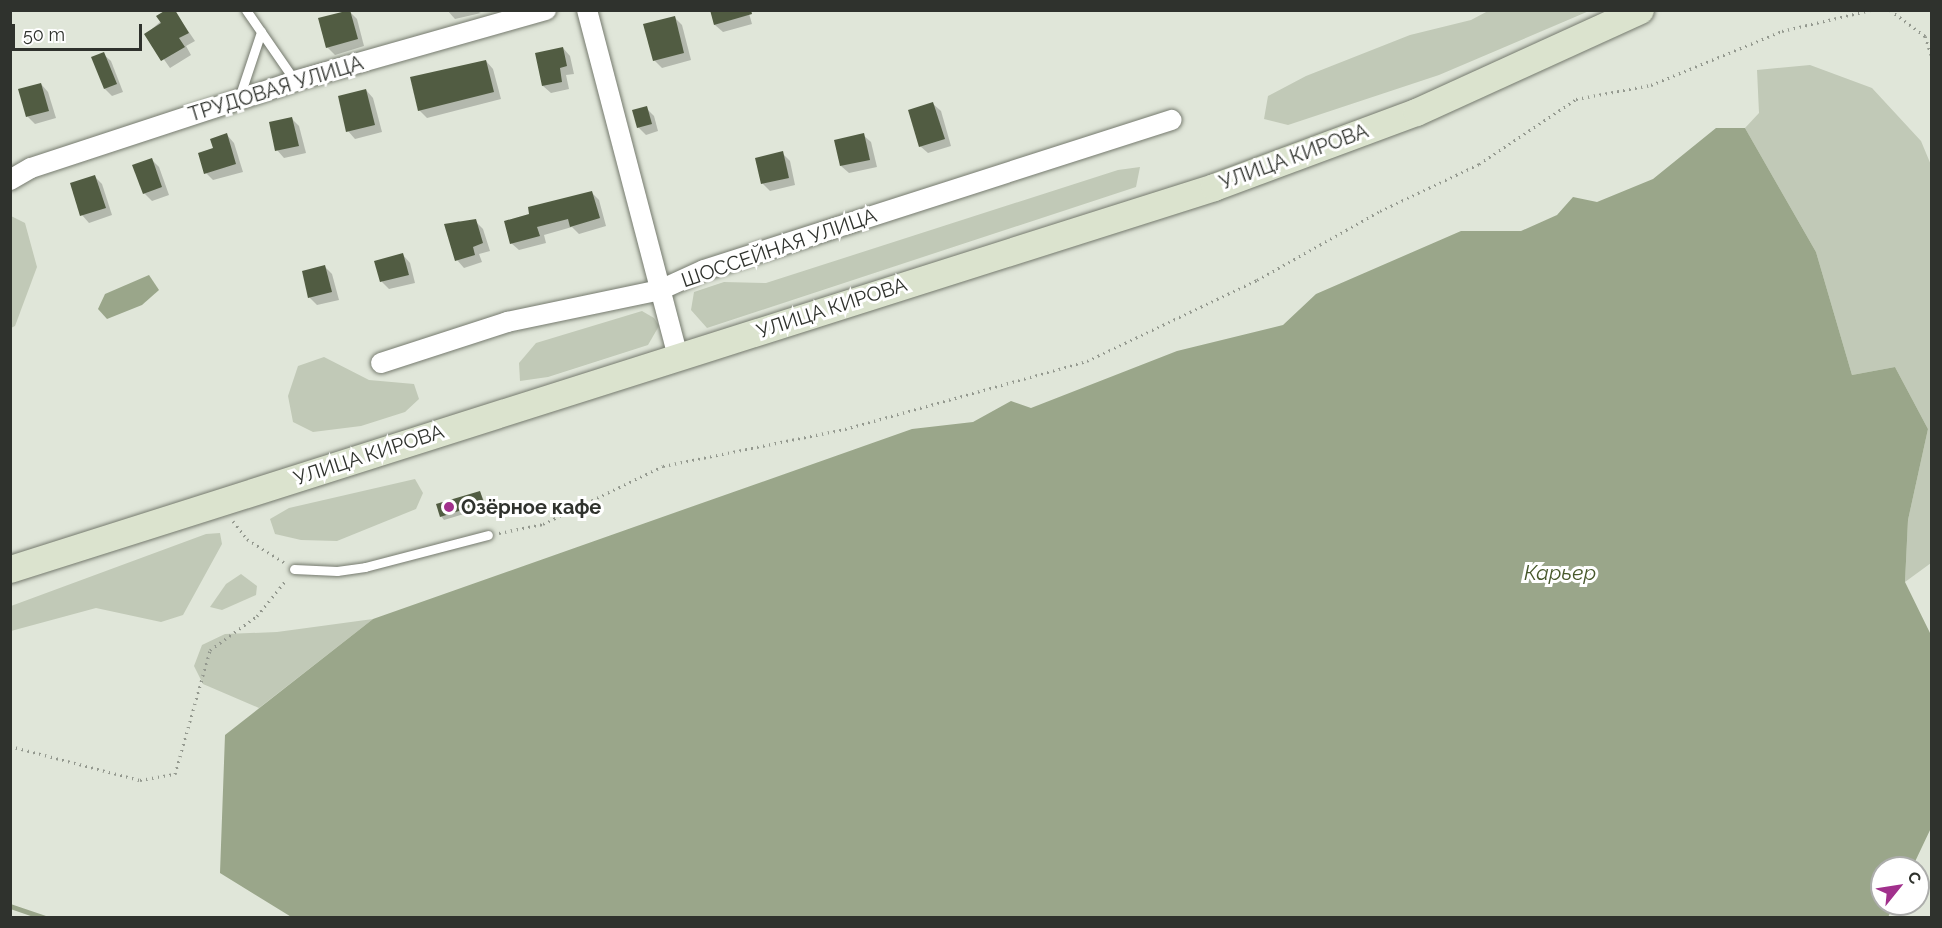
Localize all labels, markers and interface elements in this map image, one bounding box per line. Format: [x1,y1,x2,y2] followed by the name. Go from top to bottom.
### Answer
[15,12,146,50] scale bar
[23,24,65,45] text: 50 m
[186,51,366,127] street label: ТРУДОВАЯ УЛИЦА
[1216,119,1372,195] street label: УЛИЦА КИРОВА
[678,203,880,293] street label: ШОССЕЙНАЯ УЛИЦА
[754,272,910,344] street label: УЛИЦА КИРОВА
[291,419,447,491] street label: УЛИЦА КИРОВА
[461,495,601,519] place label: Озёрное кафе
[442,500,456,514] marker: Озёрное кафе
[1524,560,1596,586] water label: Карьер
[1870,856,1930,916] north arrow
[1903,868,1925,887] text: С

